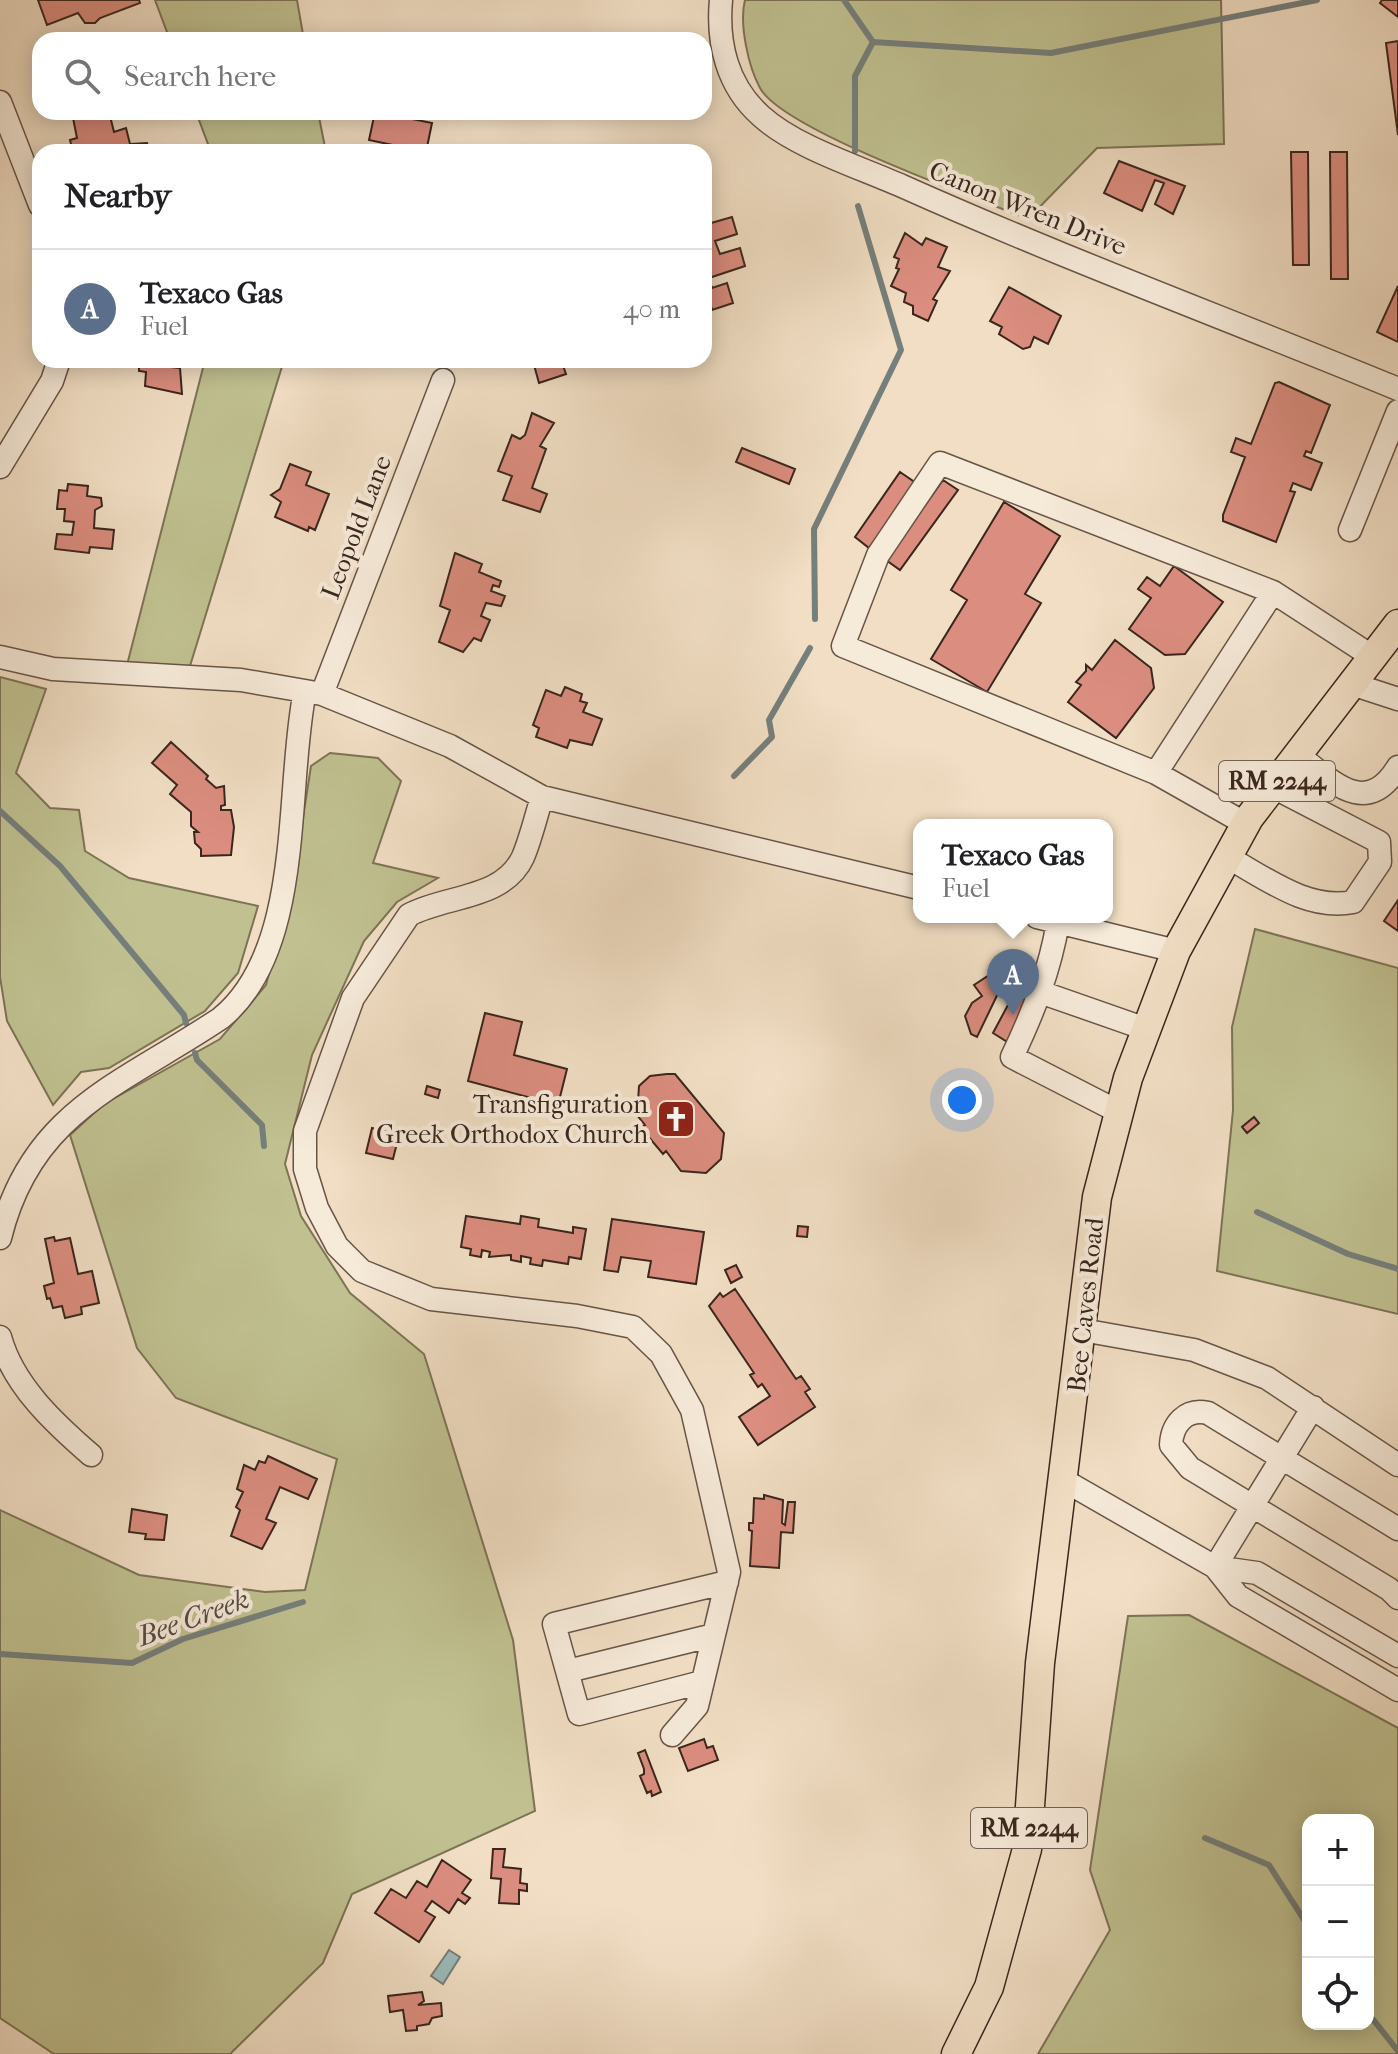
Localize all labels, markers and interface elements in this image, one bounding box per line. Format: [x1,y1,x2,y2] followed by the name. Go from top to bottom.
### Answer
[32,32,712,120] search box
[60,54,104,98] icon: search
[124,59,276,94] text: Search here
[925,155,1131,262] street label: Canon Wren Drive
[64,176,171,216] text: Nearby
[140,276,283,311] text: Texaco Gas
[82,294,98,325] text: A
[623,294,680,325] text: 40 m
[140,311,188,342] text: Fuel
[315,451,398,603] street label: Leopold Lane
[1219,761,1335,801] road number: RM 2244
[913,819,1113,923] popup
[942,838,1084,873] text: Texaco Gas
[942,873,990,904] text: Fuel
[987,949,1039,1015] pin: A
[942,1080,982,1120] your location
[376,1089,648,1150] place label: Transfiguration Greek Orthodox Church
[655,1098,697,1140] church icon: Transfiguration Greek Orthodox Church
[1061,1215,1110,1394] street label: Bee Caves Road
[131,1582,253,1654] water label: Bee Creek
[971,1808,1087,1848] road number: RM 2244
[1302,1814,1374,2030] map controls
[1302,1814,1374,1886] button: +
[1302,1886,1374,1958] button: −
[1302,1958,1374,2030] button: locate

